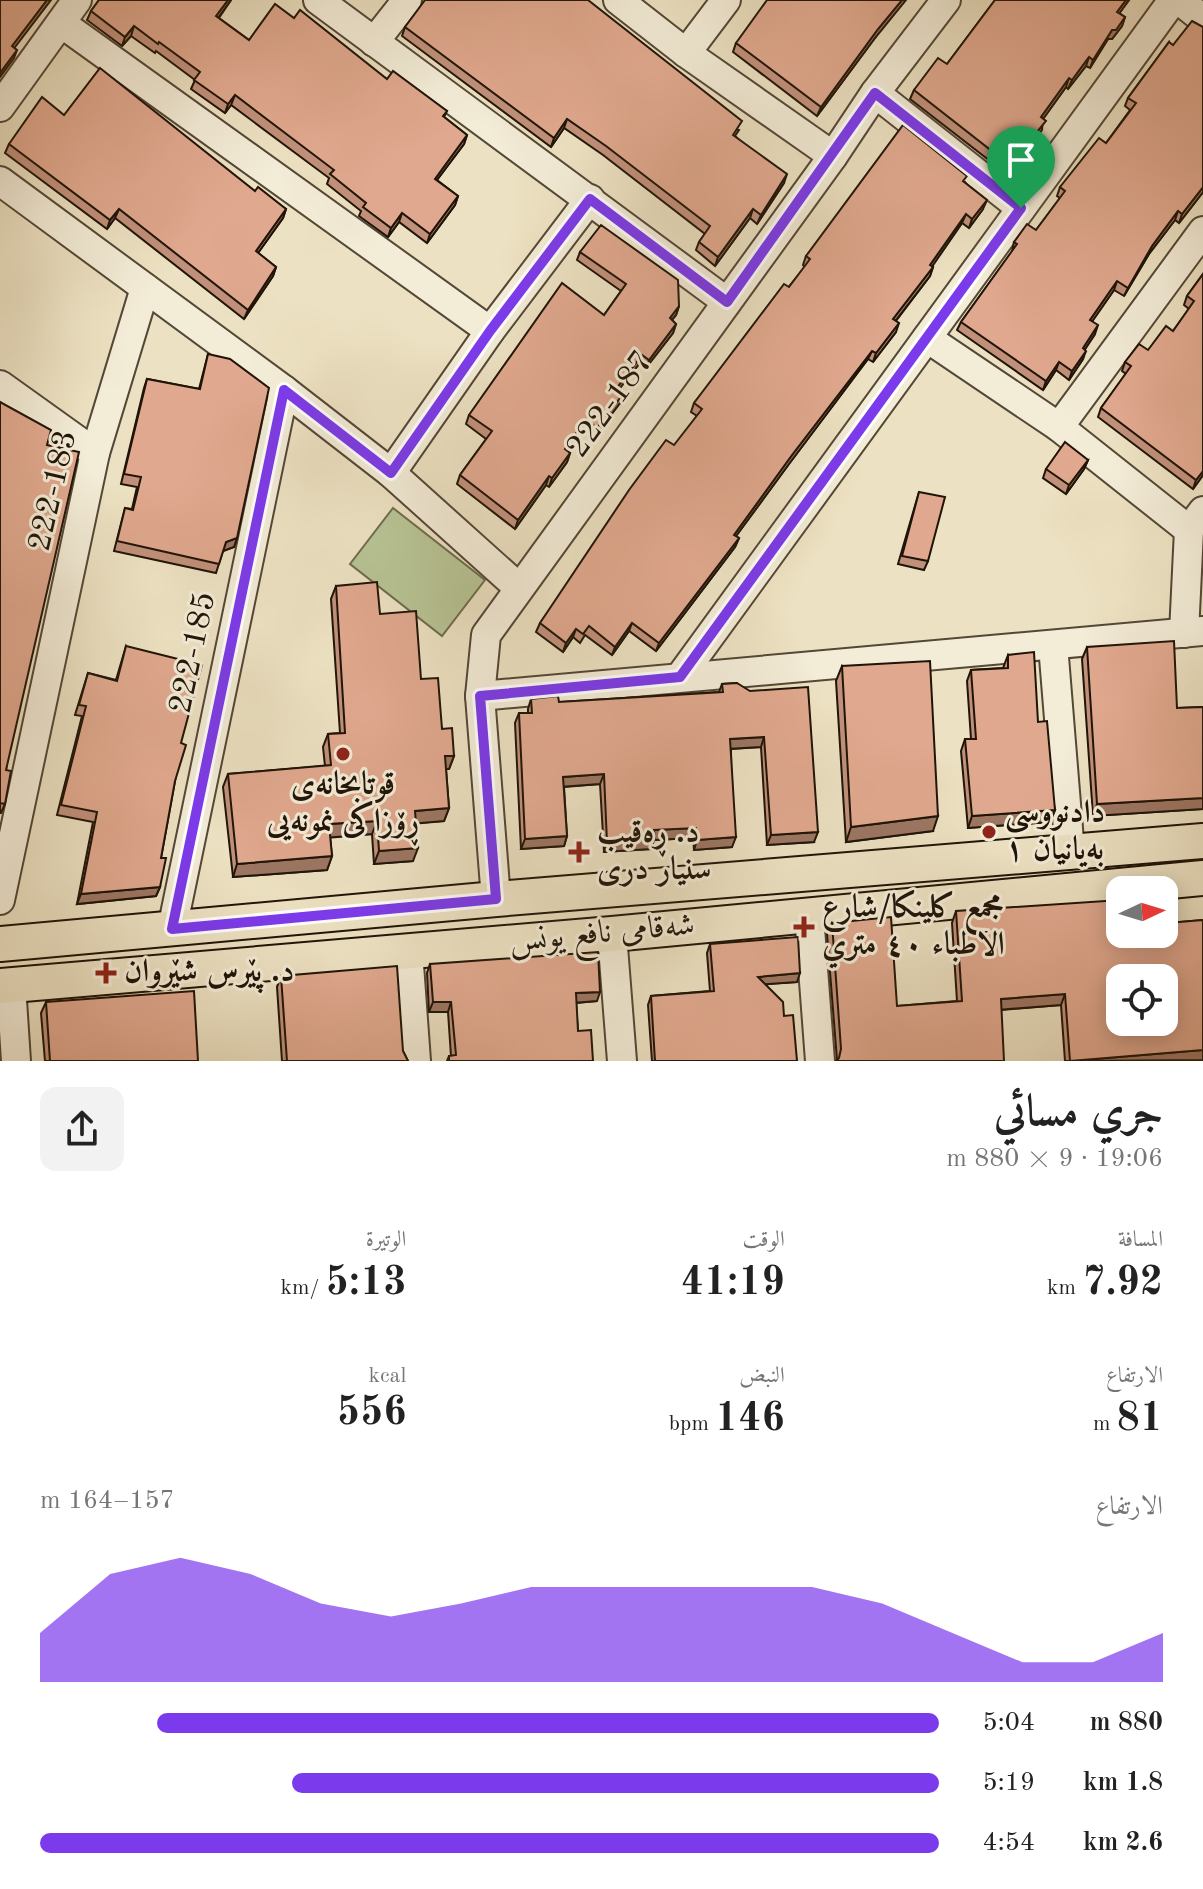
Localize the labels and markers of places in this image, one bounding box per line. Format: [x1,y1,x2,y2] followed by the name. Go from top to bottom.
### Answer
[987,126,1055,208] pin
[334,745,352,763] marker: قوتابخانەی ڕۆزاکی نمونەیی
[266,769,419,846] place label: قوتابخانەی ڕۆزاکی نمونەیی
[1005,798,1105,868] place label: دادنووسی بەیانیان ١
[597,818,711,887] place label: د. ڕەقیب سنیار دری
[980,823,998,841] marker: دادنووسی بەیانیان ١
[568,841,590,863] marker: د. ڕەقیب سنیار دری
[822,889,1005,969] place label: مجمع كلينكا/شارع الاطباء ٤٠ متري
[793,916,815,938] marker: مجمع كلينكا/شارع الاطباء ٤٠ متري
[124,957,294,994] place label: د. پێرس شێروان
[95,962,117,984] marker: د. پێرس شێروان

